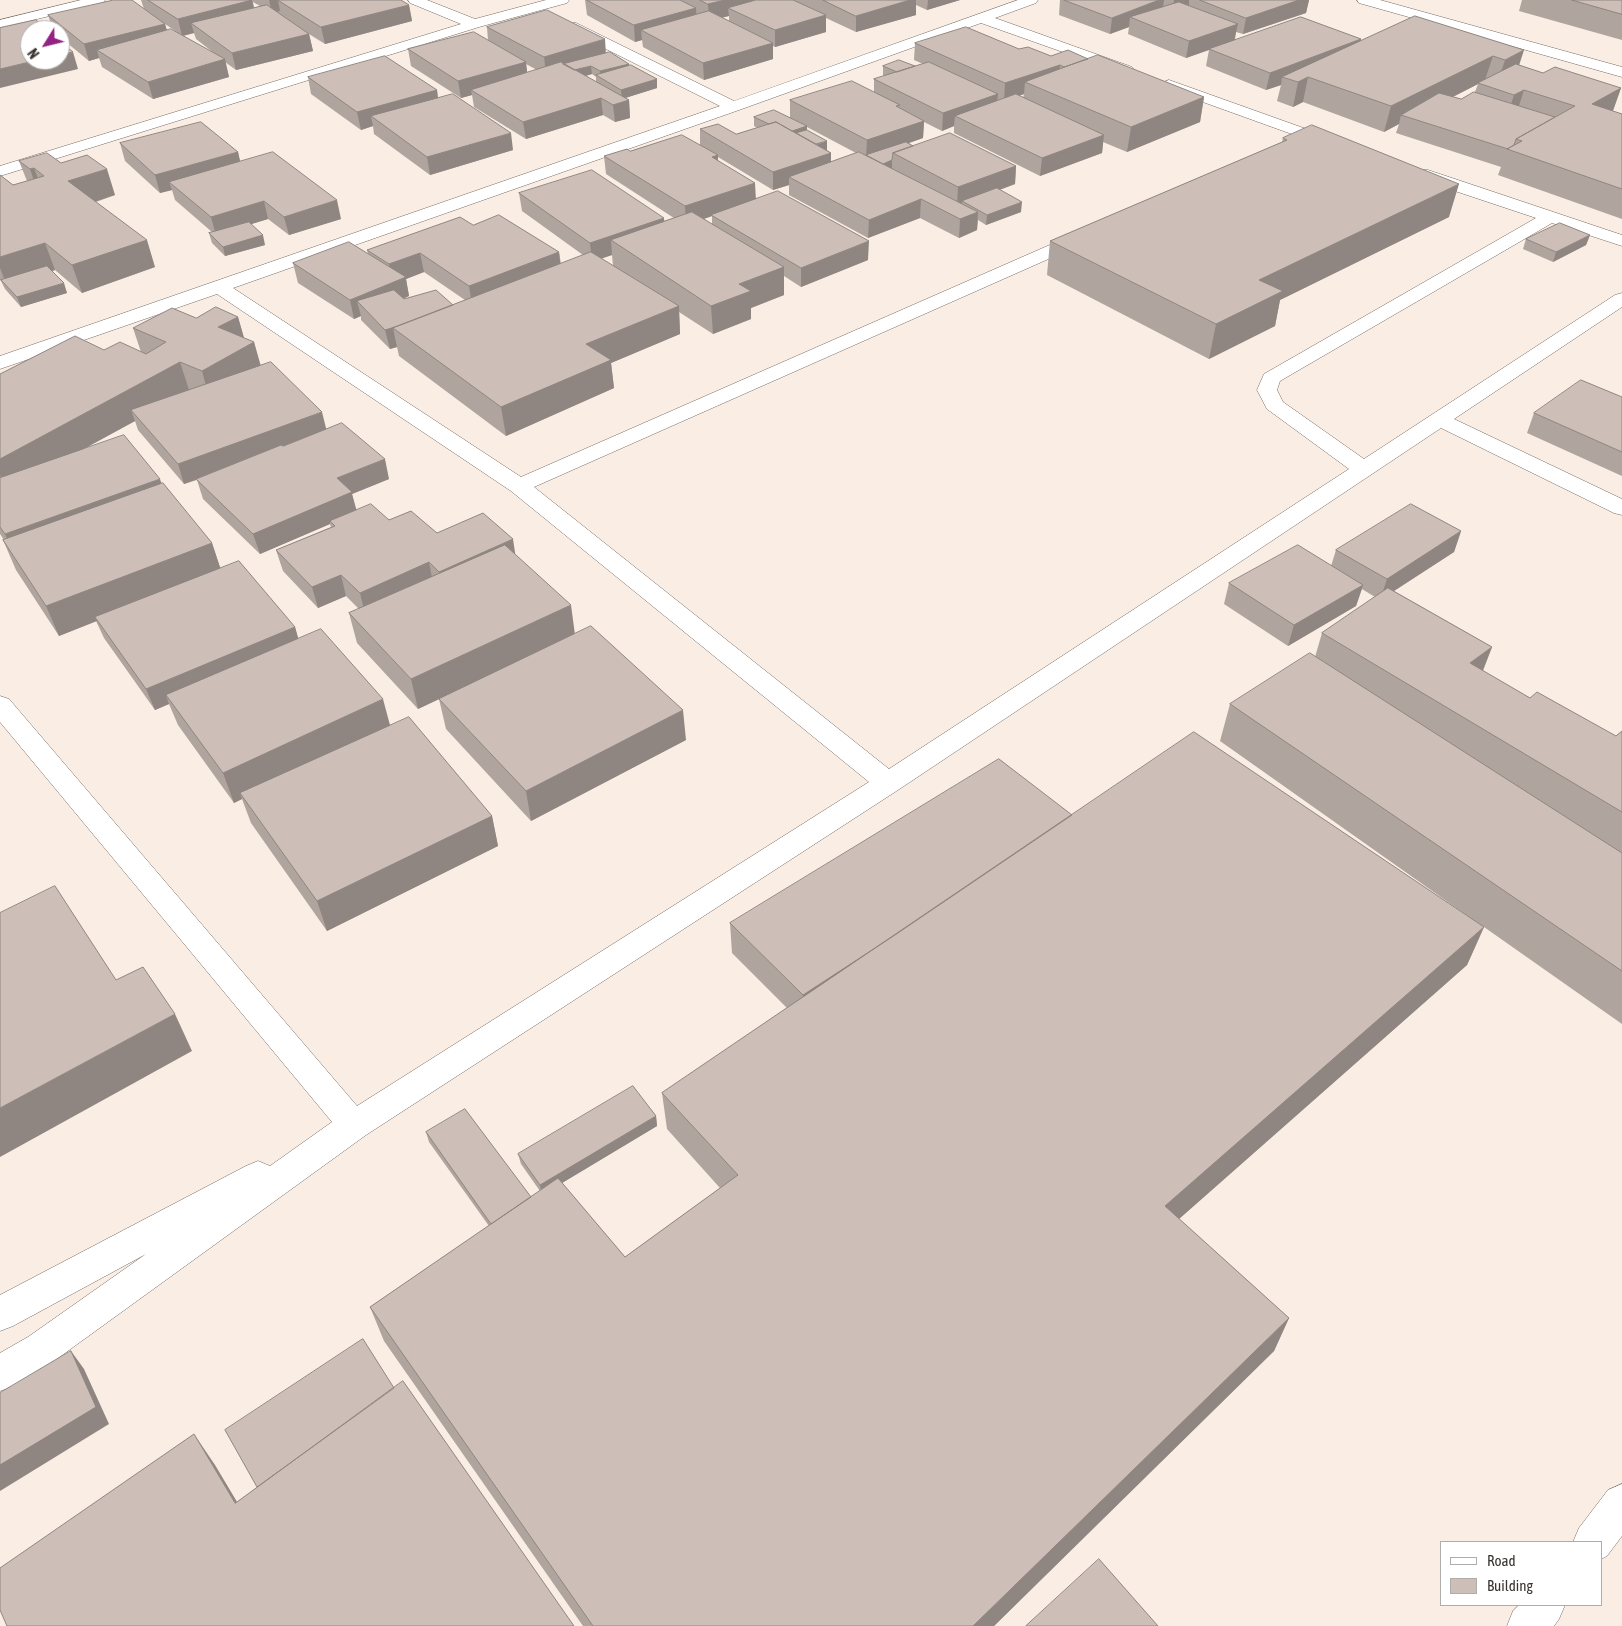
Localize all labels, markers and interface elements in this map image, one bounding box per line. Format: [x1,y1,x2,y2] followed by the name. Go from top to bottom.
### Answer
[20,20,70,70] north arrow
[25,45,43,61] text: N
[1440,1541,1602,1606] legend
[1487,1552,1516,1569] text: Road
[1487,1577,1533,1594] text: Building

